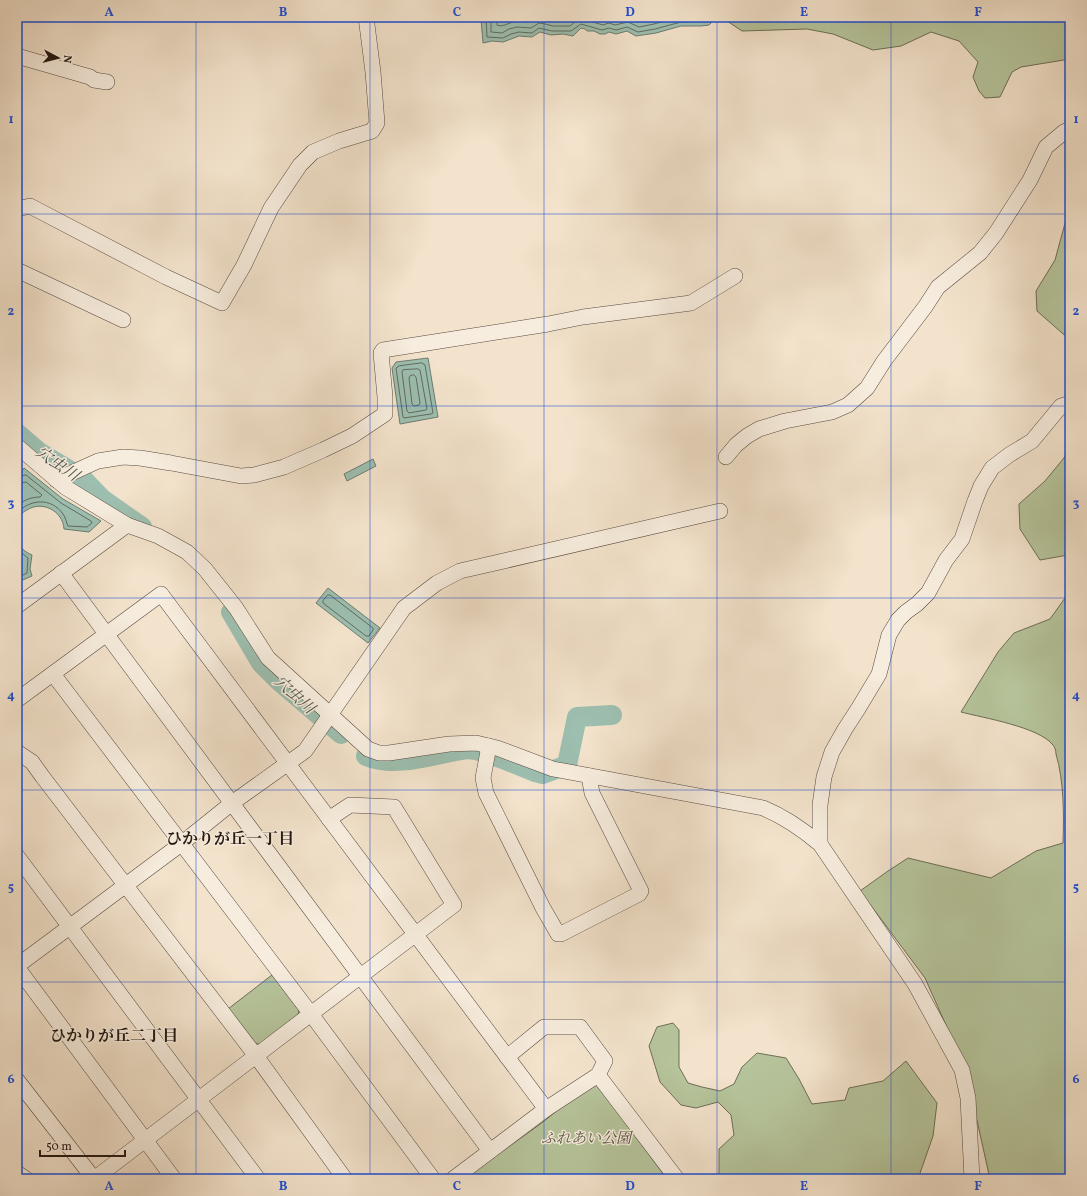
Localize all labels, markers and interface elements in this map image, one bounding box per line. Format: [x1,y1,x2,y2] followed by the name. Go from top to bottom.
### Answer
[104,4,114,22] text: A
[279,4,288,22] text: B
[453,4,461,22] text: C
[625,4,635,22] text: D
[800,4,808,22] text: E
[974,4,982,22] text: F
[38,38,78,78] north arrow
[59,54,74,64] text: N
[8,111,14,129] text: 1
[1073,111,1079,129] text: 1
[8,303,15,321] text: 2
[1073,303,1080,321] text: 2
[31,442,85,488] water label: 穴虫川
[8,495,15,513] text: 3
[1073,495,1080,513] text: 3
[268,671,320,721] water label: 穴虫川
[7,687,15,705] text: 4
[1072,687,1080,705] text: 4
[166,829,294,851] district label: ひかりが丘一丁目
[8,879,14,897] text: 5
[1073,879,1079,897] text: 5
[50,1026,178,1048] district label: ひかりが丘二丁目
[7,1071,15,1089] text: 6
[1072,1071,1080,1089] text: 6
[541,1129,634,1150] park label: ふれあい公園
[40,1132,125,1158] scale bar
[46,1139,72,1155] text: 50 m
[104,1178,114,1196] text: A
[279,1178,288,1196] text: B
[453,1178,461,1196] text: C
[625,1178,635,1196] text: D
[800,1178,808,1196] text: E
[974,1178,982,1196] text: F

